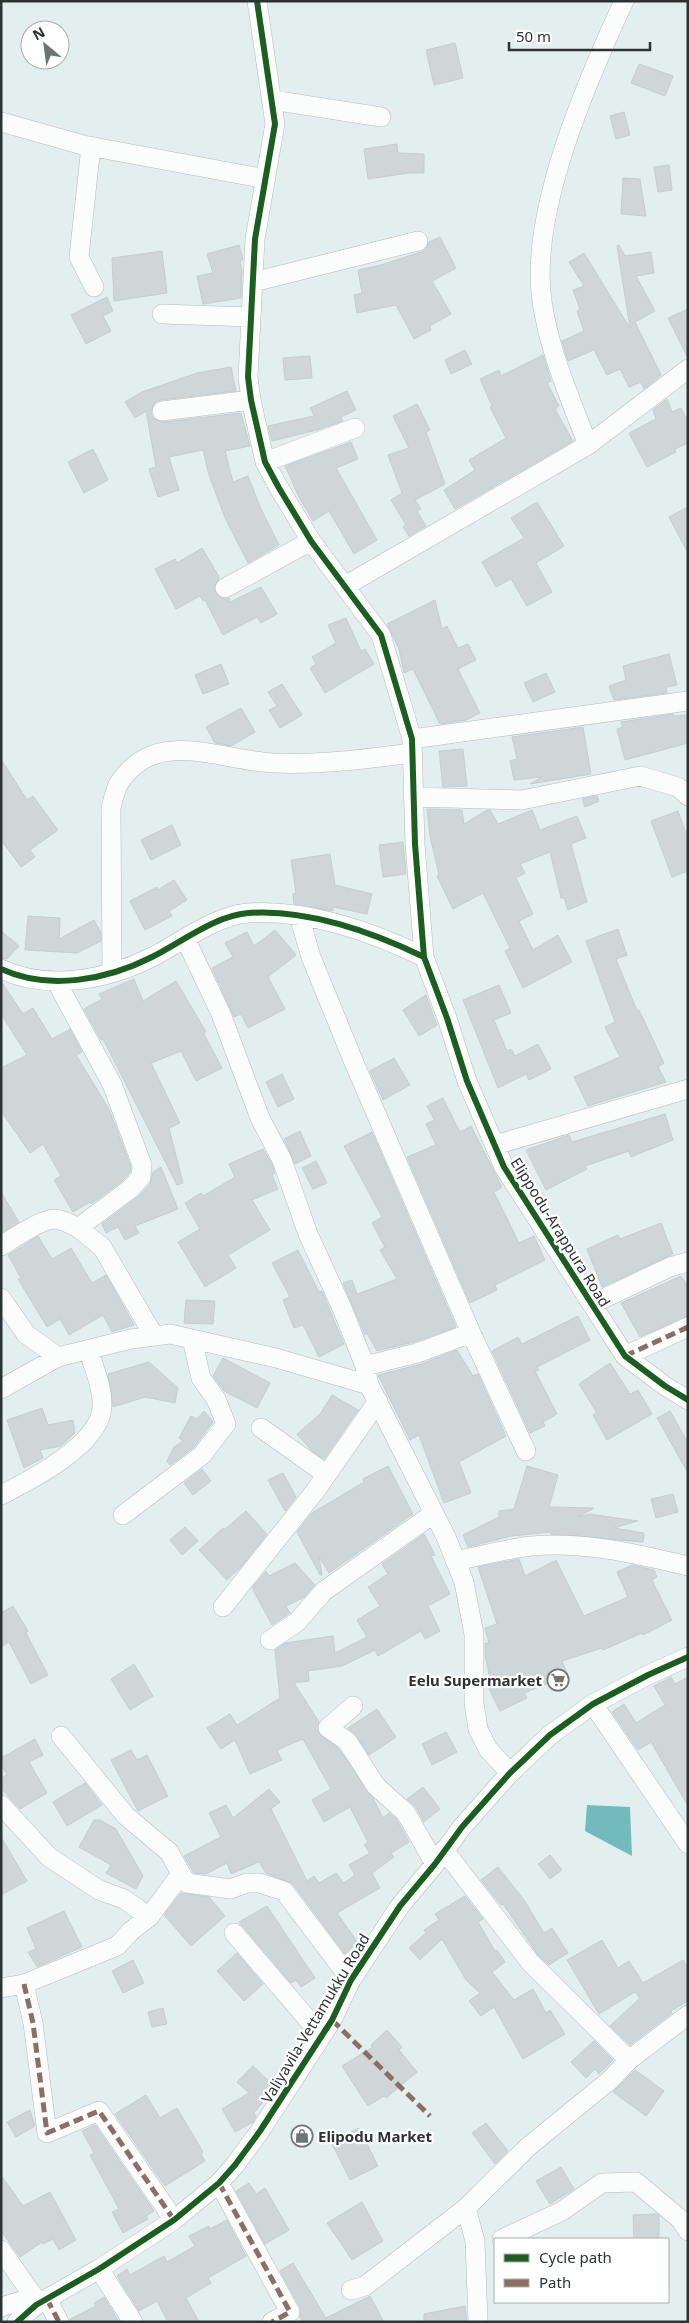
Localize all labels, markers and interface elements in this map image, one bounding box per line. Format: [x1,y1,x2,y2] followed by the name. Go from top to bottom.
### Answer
[20,20,70,70] north arrow
[509,20,650,52] scale bar
[29,22,48,44] text: N
[516,26,551,46] text: 50 m
[507,1153,615,1311] street label: Elippodu-Arappura Road
[546,1668,570,1692] supermarket icon: Eelu Supermarket
[408,1670,542,1690] place label: Eelu Supermarket
[256,1930,374,2106] street label: Valiyavila-Vettamukku Road
[290,2124,314,2148] shop icon: Elipodu Market
[318,2126,432,2146] place label: Elipodu Market
[494,2238,669,2303] legend
[539,2247,612,2267] text: Cycle path
[539,2272,571,2292] text: Path

